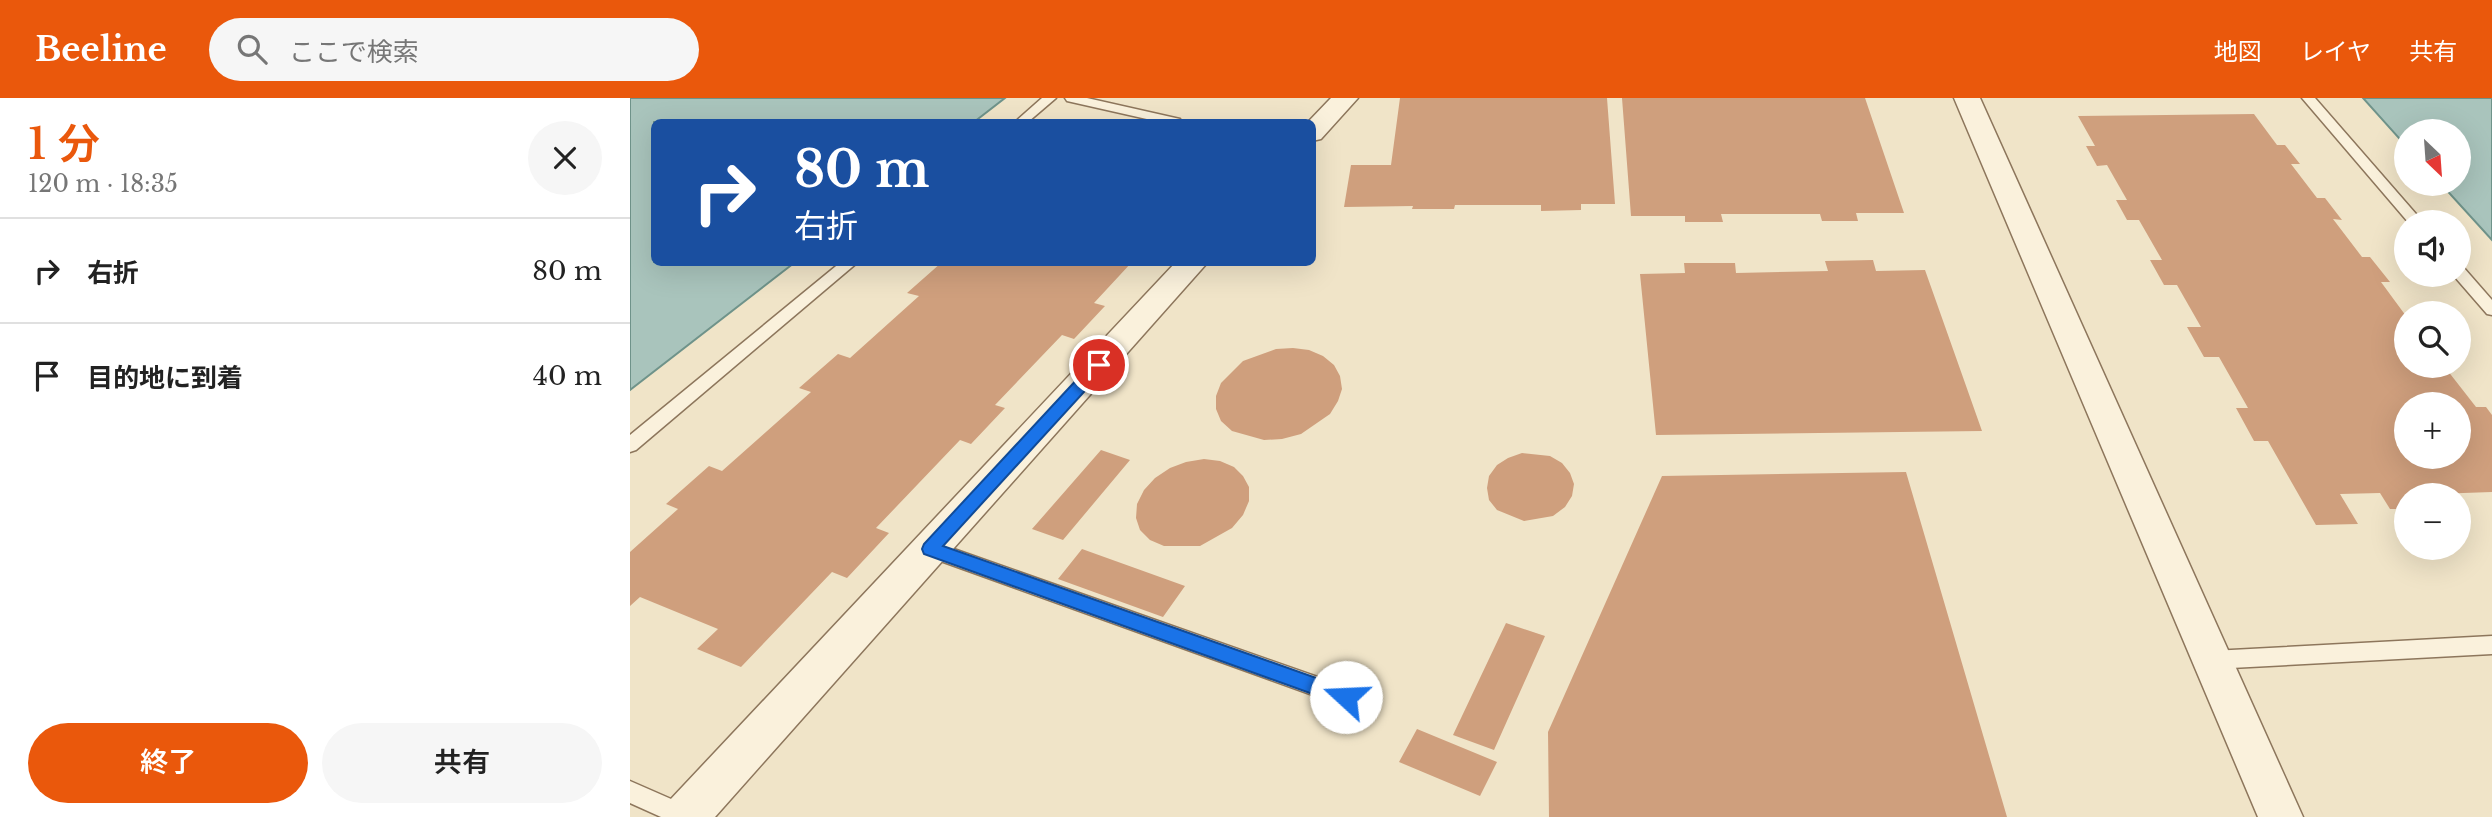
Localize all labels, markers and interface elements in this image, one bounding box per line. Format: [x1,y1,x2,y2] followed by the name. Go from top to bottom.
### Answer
[209,18,699,81] search box
[35,29,167,70] text: Beeline
[233,30,271,68] icon: search
[289,36,419,68] text: ここで検索
[2214,37,2262,66] text: 地図
[2300,37,2371,66] text: レイヤ
[2409,37,2457,66] text: 共有
[28,118,100,170] text: 1 分
[2394,119,2471,196] north arrow
[2394,119,2471,560] map controls
[528,121,602,195] button: close
[794,139,929,200] text: 80 m
[679,147,770,238] icon: right
[28,170,178,198] text: 120 m · 18:35
[794,206,858,246] text: 右折
[2394,210,2471,287] button: sound
[28,252,66,290] icon: right
[532,255,602,287] text: 80 m
[87,257,139,289] text: 右折
[2394,301,2471,378] button: search
[1069,335,1129,395] pin
[1080,346,1118,384] icon: arrive
[28,357,66,395] icon: arrive
[533,360,602,392] text: 40 m
[87,362,243,394] text: 目的地に到着
[2394,392,2471,469] button: +
[2394,483,2471,560] button: −
[1309,660,1383,734] position arrow
[28,723,308,803] button: 終了
[322,723,602,803] button: 共有

